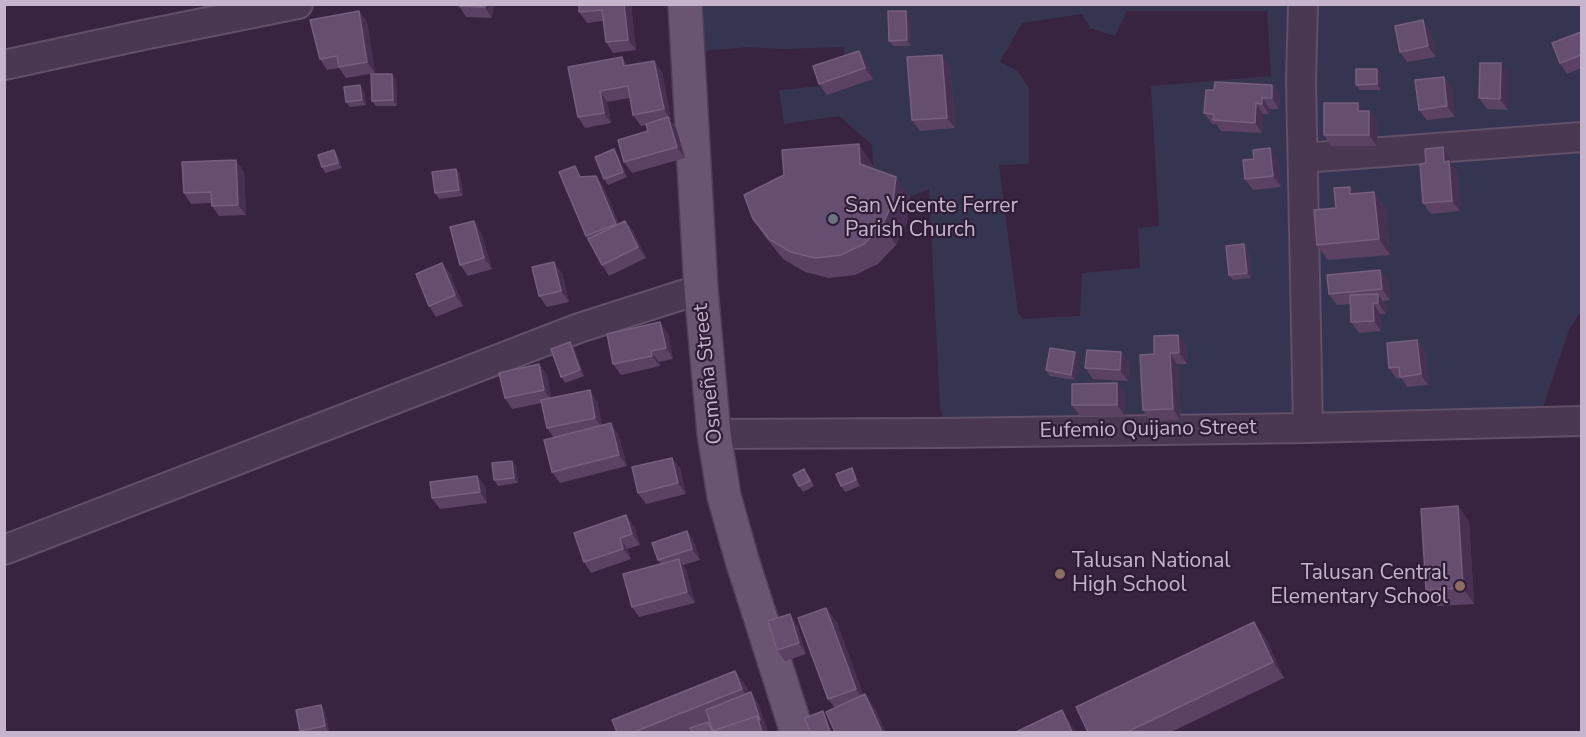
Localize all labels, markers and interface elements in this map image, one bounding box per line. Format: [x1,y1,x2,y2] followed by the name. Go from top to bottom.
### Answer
[845,194,1018,244] place label: San Vicente Ferrer Parish Church
[826,212,840,226] marker: San Vicente Ferrer Parish Church
[689,303,729,445] street label: Osmeña Street
[1039,416,1257,444] street label: Eufemio Quijano Street
[1072,549,1231,599] place label: Talusan National High School
[1270,561,1448,611] place label: Talusan Central Elementary School
[1053,567,1067,581] marker: Talusan National High School
[1453,579,1467,593] marker: Talusan Central Elementary School

